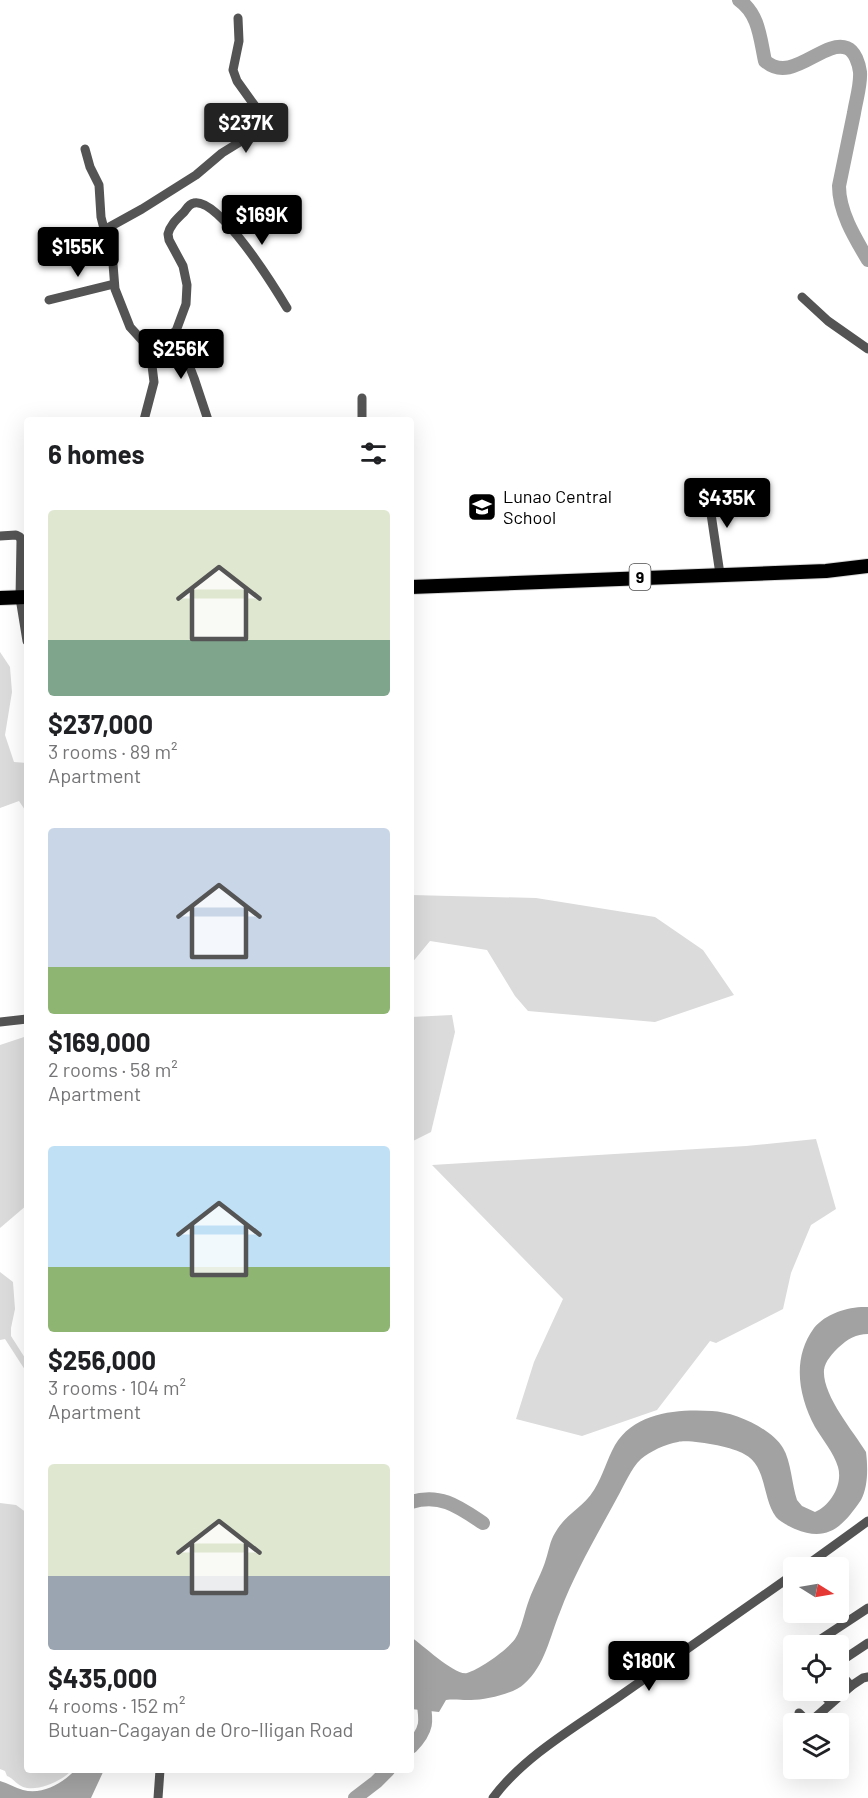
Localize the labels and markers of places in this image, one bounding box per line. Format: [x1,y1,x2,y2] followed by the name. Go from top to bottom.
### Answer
[204,103,288,154] pin: $237K
[220,195,304,246] pin: $169K
[36,227,120,278] pin: $155K
[139,329,223,380] pin: $256K
[685,478,769,529] pin: $435K
[503,485,612,528] place label: Lunao Central School
[466,491,498,523] school or university icon: Lunao Central School
[607,1641,691,1692] pin: $180K

